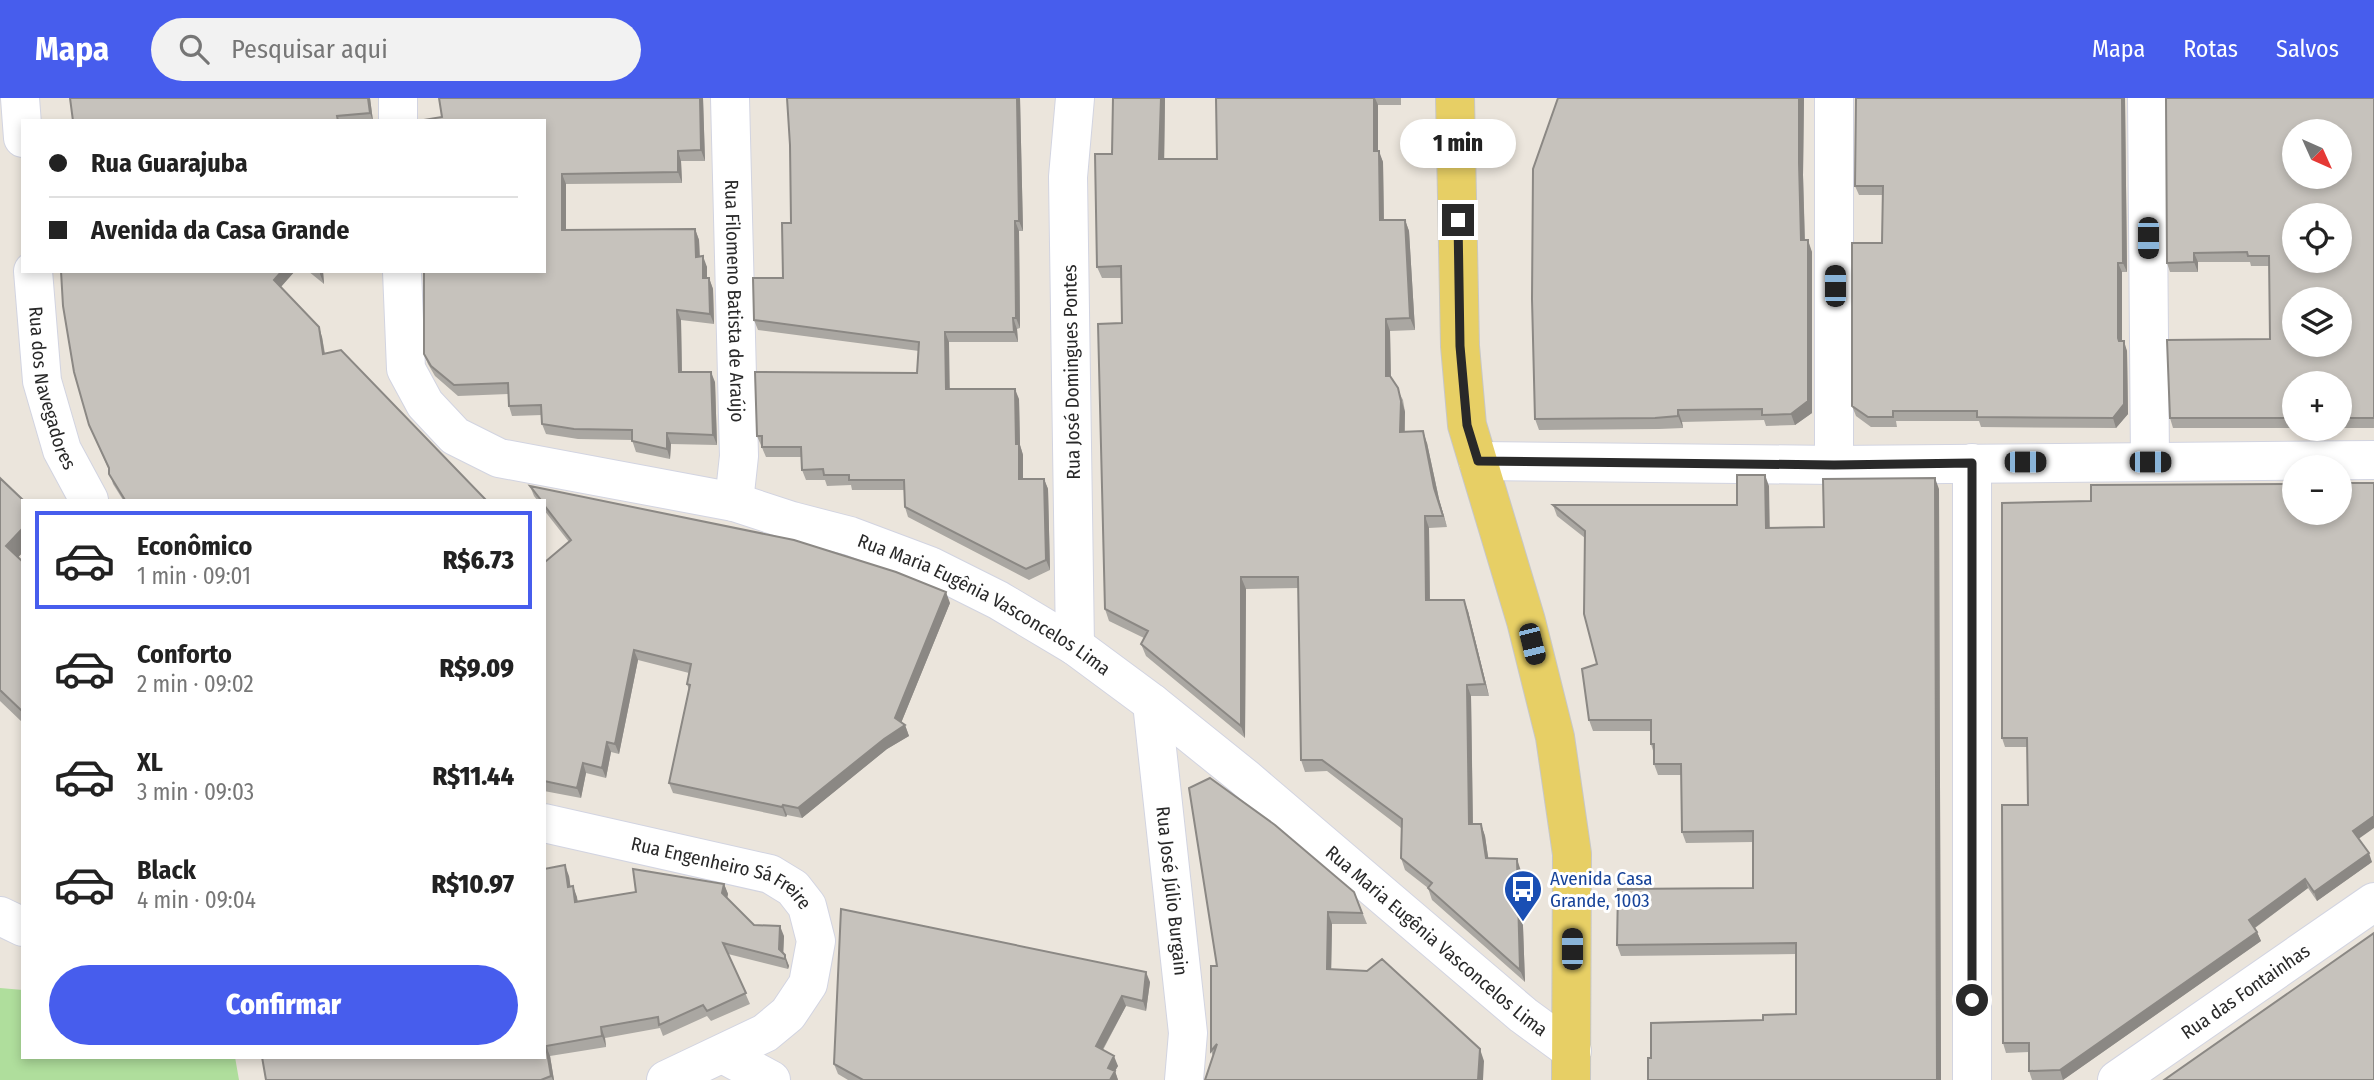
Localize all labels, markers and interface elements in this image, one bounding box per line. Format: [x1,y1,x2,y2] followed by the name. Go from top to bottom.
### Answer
[151,18,641,81] search box
[35,29,109,69] text: Mapa
[175,30,213,68] icon: search
[231,34,388,65] text: Pesquisar aqui
[2092,35,2145,63] text: Mapa
[2183,35,2238,63] text: Rotas
[2276,35,2339,63] text: Salvos
[1400,118,1516,167] callout: 1 min
[2282,119,2352,189] north arrow
[2282,119,2352,525] map controls
[1433,129,1483,157] text: 1 min
[91,148,248,179] text: Rua Guarajuba
[720,179,749,423] street label: Rua Filomeno Batista de Araújo
[2282,203,2352,273] button: locate
[1442,204,1474,236] route end
[91,215,349,246] text: Avenida da Casa Grande
[2138,217,2159,259] car
[1058,264,1085,480] street label: Rua José Domingues Pontes
[1825,265,1846,307] car
[2282,287,2352,357] button: layers
[24,306,81,474] street label: Rua dos Navegadores
[2282,371,2352,441] button: +
[2005,452,2047,473] car
[2130,452,2172,473] car
[2282,455,2352,525] button: −
[53,529,116,592] icon: car
[855,529,1115,680] street label: Rua Maria Eugênia Vasconcelos Lima
[137,531,252,562] text: Econômico
[443,545,514,576] text: R$6.73
[137,562,251,590] text: 1 min · 09:01
[1517,621,1548,667] car
[53,637,116,700] icon: car
[137,639,232,670] text: Conforto
[439,653,514,684] text: R$9.09
[137,670,254,698] text: 2 min · 09:02
[53,745,116,808] icon: car
[137,747,163,778] text: XL
[433,761,514,792] text: R$11.44
[137,778,254,806] text: 3 min · 09:03
[1151,805,1193,977] street label: Rua José Júlio Burgain
[629,832,816,914] street label: Rua Engenheiro Sá Freire
[1321,841,1552,1041] street label: Rua Maria Eugênia Vasconcelos Lima
[53,853,116,916] icon: car
[137,855,196,886] text: Black
[1550,867,1652,912] place label: Avenida Casa Grande, 1003
[1502,868,1544,923] bus stop icon: Avenida Casa Grande, 1003
[432,869,514,900] text: R$10.97
[137,886,256,914] text: 4 min · 09:04
[1562,928,1583,970] car
[2177,939,2314,1044] street label: Rua das Fontainhas
[49,965,518,1045] button: Confirmar
[1956,984,1988,1016] route start

